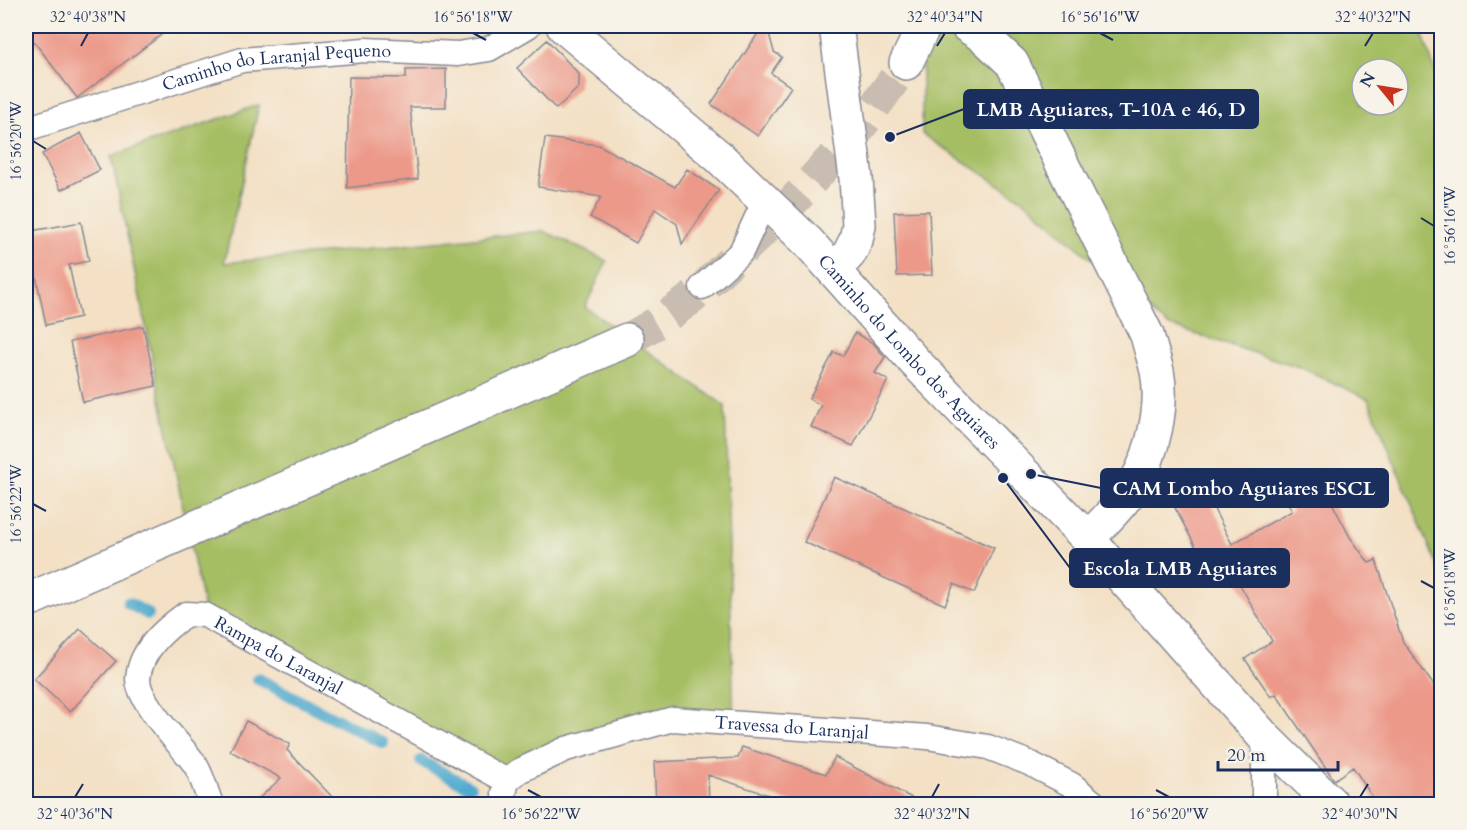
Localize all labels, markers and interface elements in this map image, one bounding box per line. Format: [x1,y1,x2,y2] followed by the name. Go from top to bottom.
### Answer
[50,7,126,27] text: 32°40'38"N
[433,7,513,27] text: 16°56'18"W
[907,7,983,27] text: 32°40'34"N
[1060,7,1140,27] text: 16°56'16"W
[1335,7,1411,27] text: 32°40'32"N
[159,38,392,98] street label: Caminho do Laranjal Pequeno
[1350,57,1410,117] north arrow
[1355,68,1381,92] text: N
[964,90,1258,128] callout: LMB Aguiares, T-10A e 46, D
[976,96,1246,123] text: LMB Aguiares, T-10A e 46, D
[6,101,26,181] text: 16°56'20"W
[1440,186,1460,266] text: 16°56'16"W
[812,249,1005,455] street label: Caminho do Lombo dos Aguiares
[6,464,26,544] text: 16°56'22"W
[1101,469,1388,507] callout: CAM Lombo Aguiares ESCL
[1113,475,1376,502] text: CAM Lombo Aguiares ESCL
[1440,548,1460,628] text: 16°56'18"W
[1070,549,1289,587] callout: Escola LMB Aguiares
[1083,555,1277,582] text: Escola LMB Aguiares
[210,611,347,701] street label: Rampa do Laranjal
[714,710,870,746] street label: Travessa do Laranjal
[1218,734,1338,772] scale bar
[1227,743,1266,768] text: 20 m
[37,804,113,824] text: 32°40'36"N
[501,804,581,824] text: 16°56'22"W
[894,804,970,824] text: 32°40'32"N
[1129,804,1209,824] text: 16°56'20"W
[1322,804,1398,824] text: 32°40'30"N

